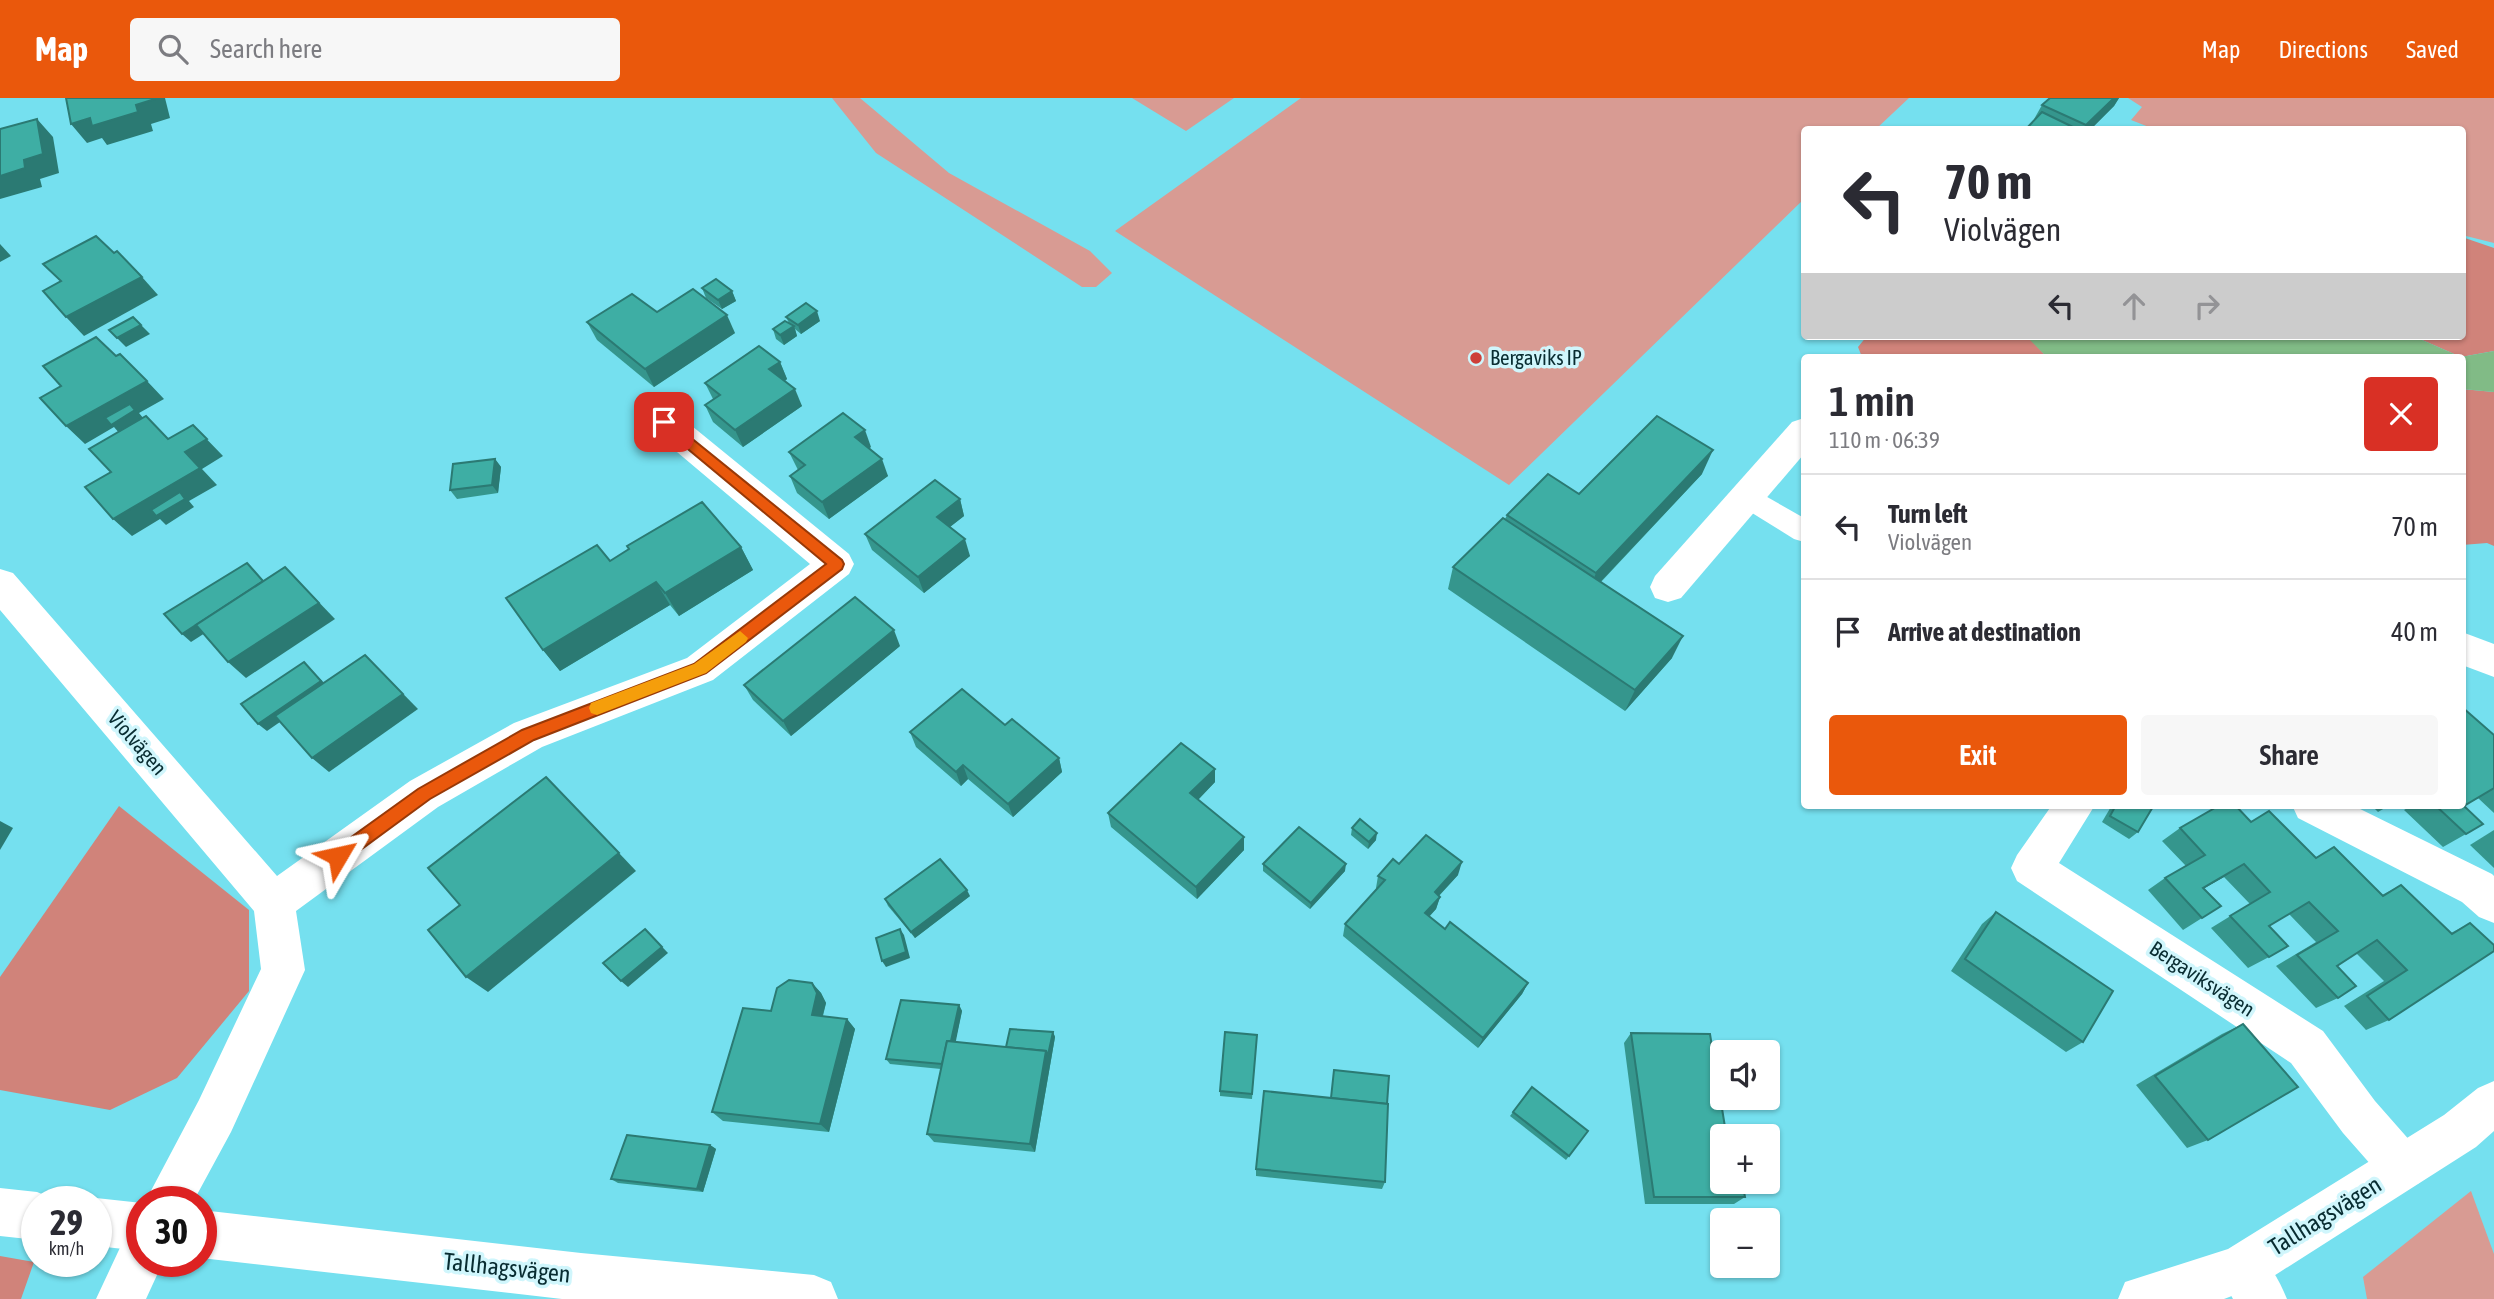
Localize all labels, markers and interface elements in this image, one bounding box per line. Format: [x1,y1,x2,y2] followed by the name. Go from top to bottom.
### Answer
[130,18,620,81] search box
[35,30,88,68] text: Map
[154,30,192,68] icon: search
[210,34,322,64] text: Search here
[2202,36,2240,63] text: Map
[2278,36,2368,63] text: Directions
[2406,36,2459,63] text: Saved
[1944,153,2032,209] text: 70 m
[1829,154,1920,245] icon: left
[1944,211,2061,248] text: Violvägen
[2042,287,2080,325] icon: left
[2115,287,2153,325] icon: ahead
[2188,287,2226,325] icon: right
[1490,345,1582,369] place label: Bergaviks IP
[1468,350,1484,366] marker: Bergaviks IP
[1829,377,1915,425] text: 1 min
[2364,377,2438,451] button: close
[634,392,694,452] pin
[645,403,683,441] icon: arrive
[1829,427,1940,453] text: 110 m · 06:39
[1888,499,1968,529] text: Turn left
[1829,508,1867,546] icon: left
[2391,512,2438,542] text: 70 m
[1888,529,1972,555] text: Violvägen
[1829,613,1867,651] icon: arrive
[1888,617,2081,647] text: Arrive at destination
[2391,617,2438,647] text: 40 m
[103,705,172,779] street label: Violvägen
[1829,715,2127,795] button: Exit
[2141,715,2438,795] button: Share
[301,819,375,893] position arrow
[2146,935,2259,1021] street label: Bergaviksvägen
[1710,1040,1780,1278] map controls
[1710,1040,1780,1110] button: sound
[1710,1124,1780,1194] button: +
[2264,1170,2386,1261] street label: Tallhagsvägen
[126,1186,217,1277] speed limit sign: 30
[50,1202,83,1242] text: 29
[1710,1208,1780,1278] button: −
[49,1238,84,1259] text: km/h
[442,1247,572,1288] street label: Tallhagsvägen

